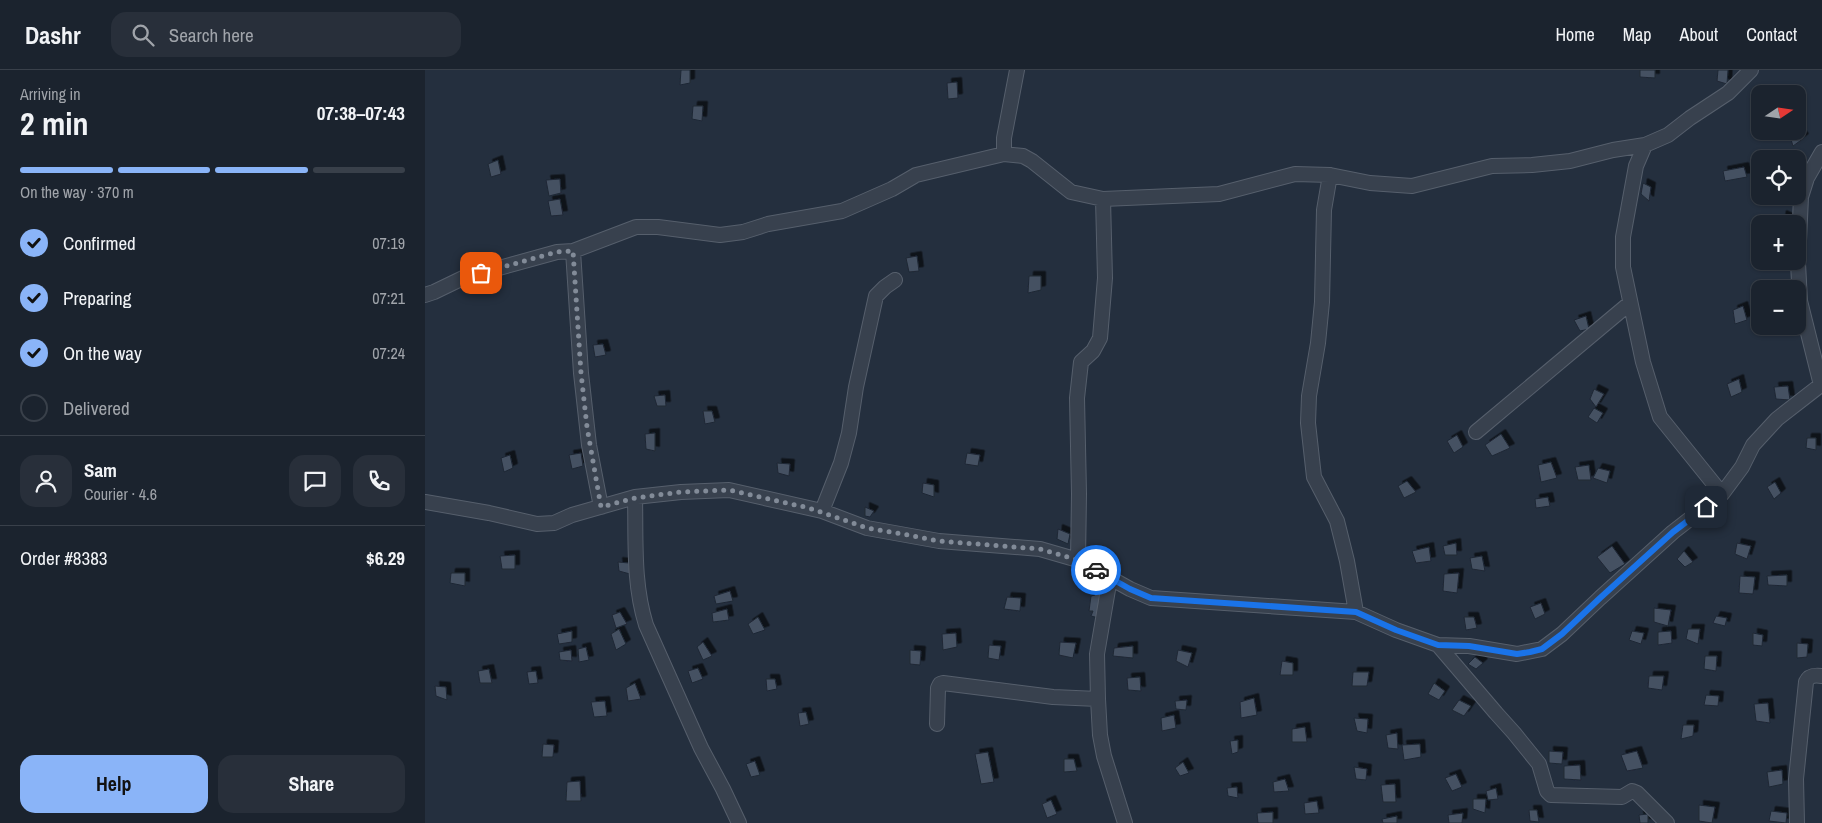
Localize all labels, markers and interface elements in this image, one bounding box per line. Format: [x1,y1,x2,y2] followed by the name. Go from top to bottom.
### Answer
[111,12,461,57] search box
[25,19,81,51] text: Dashr
[129,21,157,49] icon: search
[169,22,254,48] text: Search here
[1555,22,1595,47] text: Home
[1623,22,1652,47] text: Map
[1680,22,1718,47] text: About
[1746,22,1797,47] text: Contact
[20,83,81,105] text: Arriving in
[1751,85,1806,140] north arrow
[1751,85,1806,335] map controls
[317,100,405,126] text: 07:38–07:43
[20,102,89,145] text: 2 min
[1751,150,1806,205] button: locate
[20,181,134,203] text: On the way · 370 m
[1751,215,1806,270] button: +
[20,229,48,257] icon: check
[63,230,136,256] text: Confirmed
[372,232,405,254] text: 07:19
[460,252,502,294] pin
[467,259,495,287] icon: bag
[1751,280,1806,335] button: −
[20,284,48,312] icon: check
[63,285,131,311] text: Preparing
[372,287,405,309] text: 07:21
[20,339,48,367] icon: check
[63,340,142,366] text: On the way
[372,342,405,364] text: 07:24
[63,395,130,421] text: Delivered
[20,455,72,507] button: person
[289,455,341,507] button: chat
[353,455,405,507] button: phone
[84,457,117,483] text: Sam
[84,483,157,505] text: Courier · 4.6
[1685,486,1727,528] pin
[1692,493,1720,521] icon: home
[20,545,107,571] text: Order #8383
[366,545,405,571] text: $6.29
[1071,545,1121,595] courier
[1082,556,1110,584] icon: car
[20,755,208,813] button: Help
[218,755,405,813] button: Share

